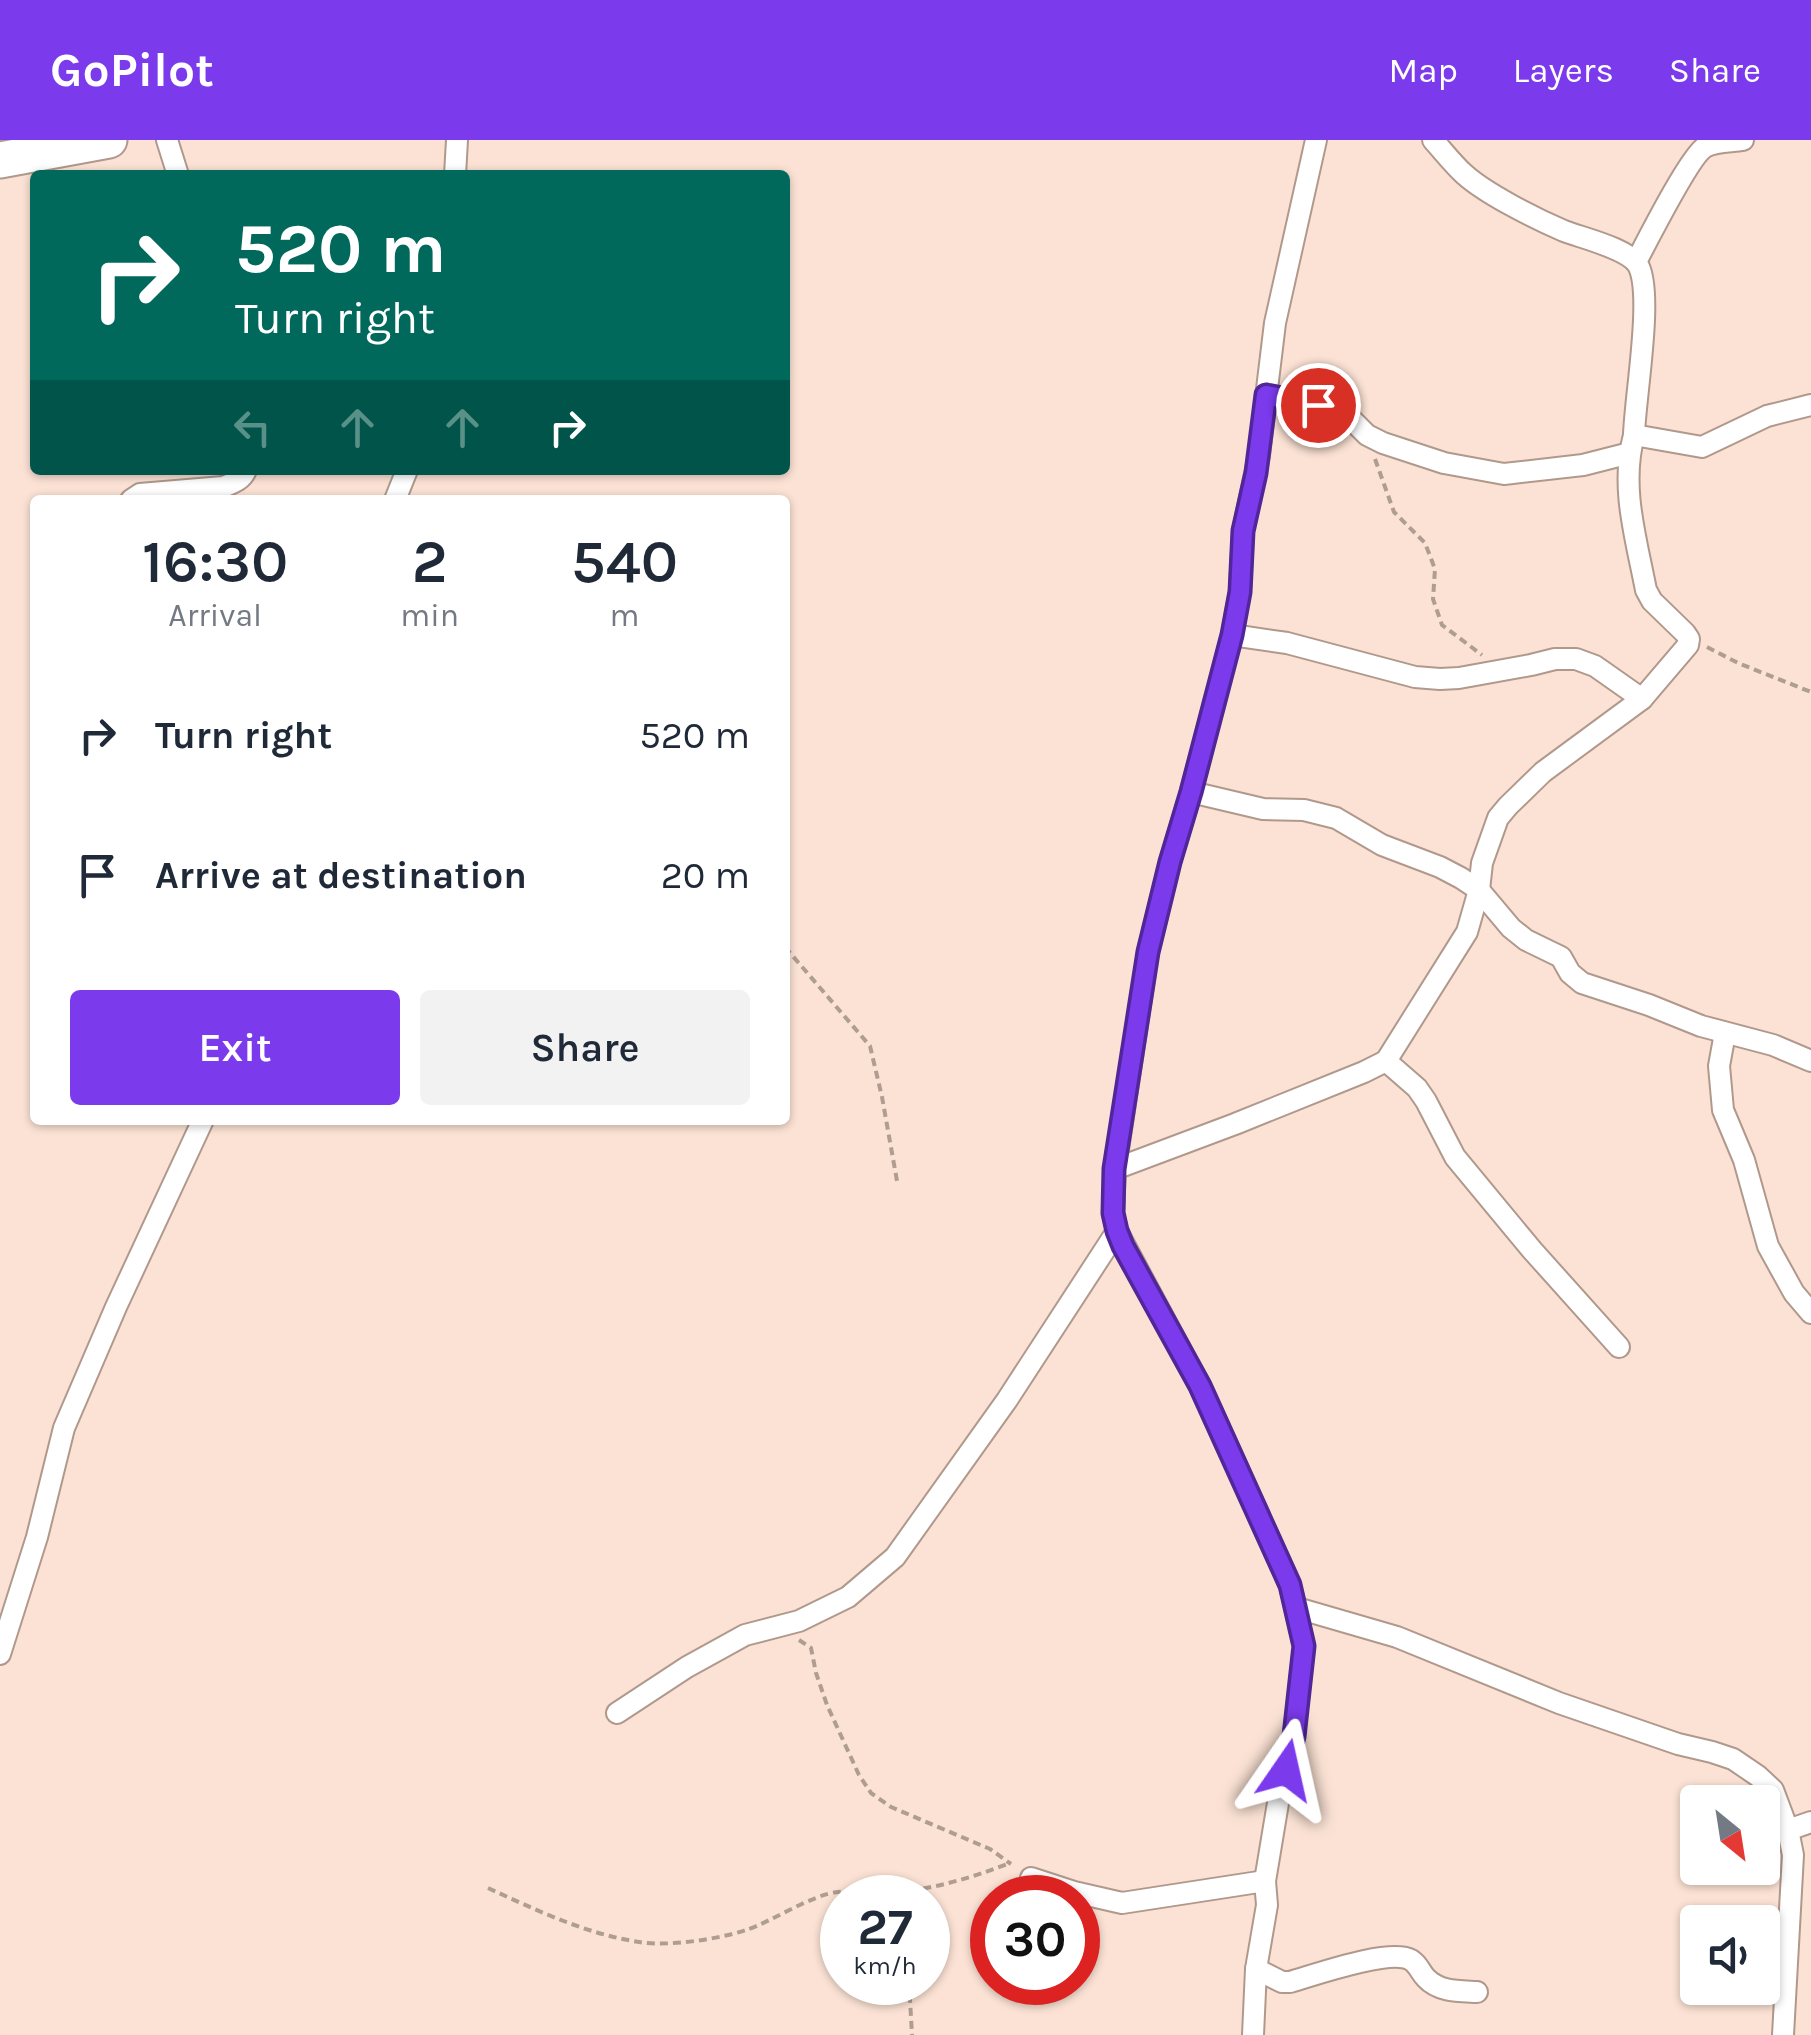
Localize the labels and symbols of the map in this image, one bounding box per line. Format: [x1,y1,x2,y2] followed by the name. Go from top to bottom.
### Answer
[1276,363,1361,448] pin
[1234,1718,1338,1822] position arrow
[1680,1785,1780,1885] north arrow
[970,1875,1100,2005] speed limit sign: 30

